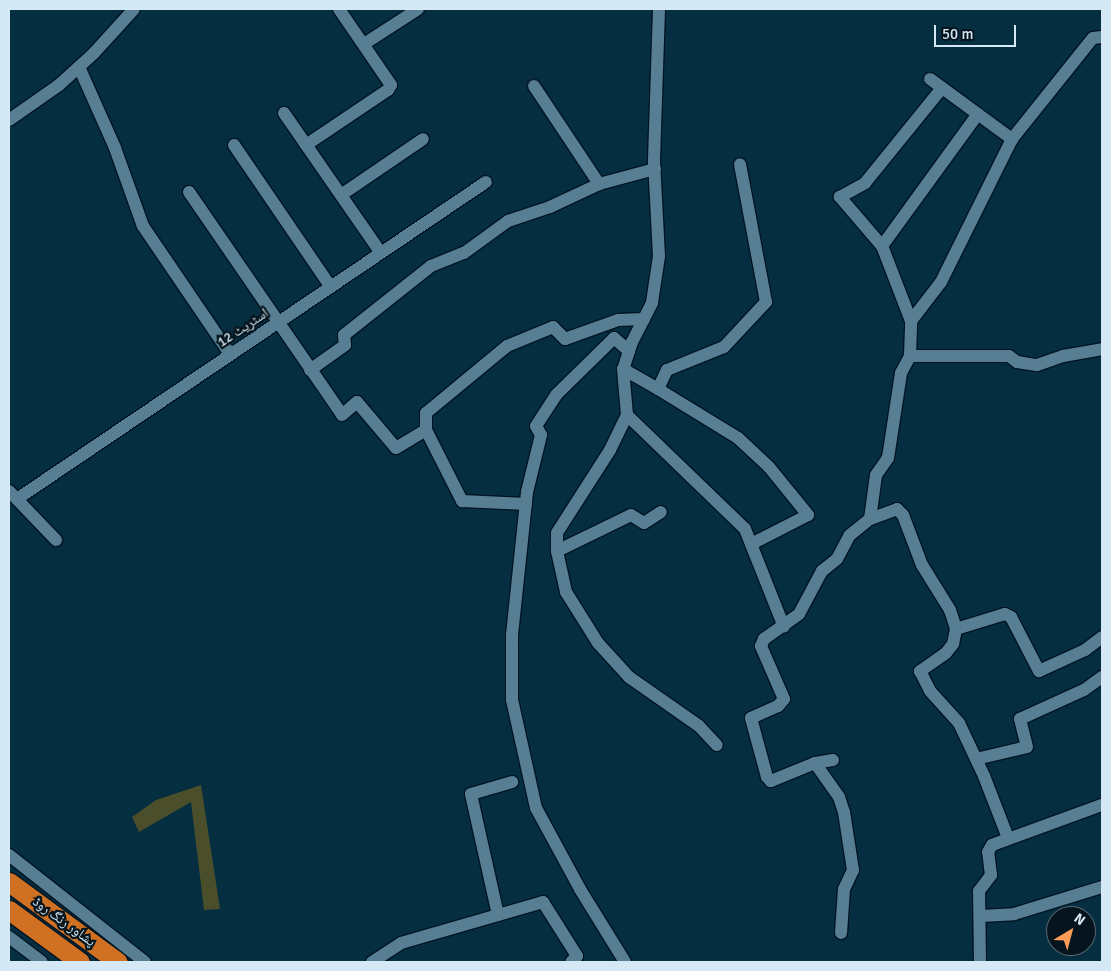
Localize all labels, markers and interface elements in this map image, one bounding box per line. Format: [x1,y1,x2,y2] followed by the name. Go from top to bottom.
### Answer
[936,15,1018,47] scale bar
[942,25,973,43] text: 50 m
[214,305,272,351] street label: اسٹریٹ 12
[29,894,99,950] street label: پشاور رنگ روڈ
[1046,906,1096,956] north arrow
[1071,910,1089,929] text: N

